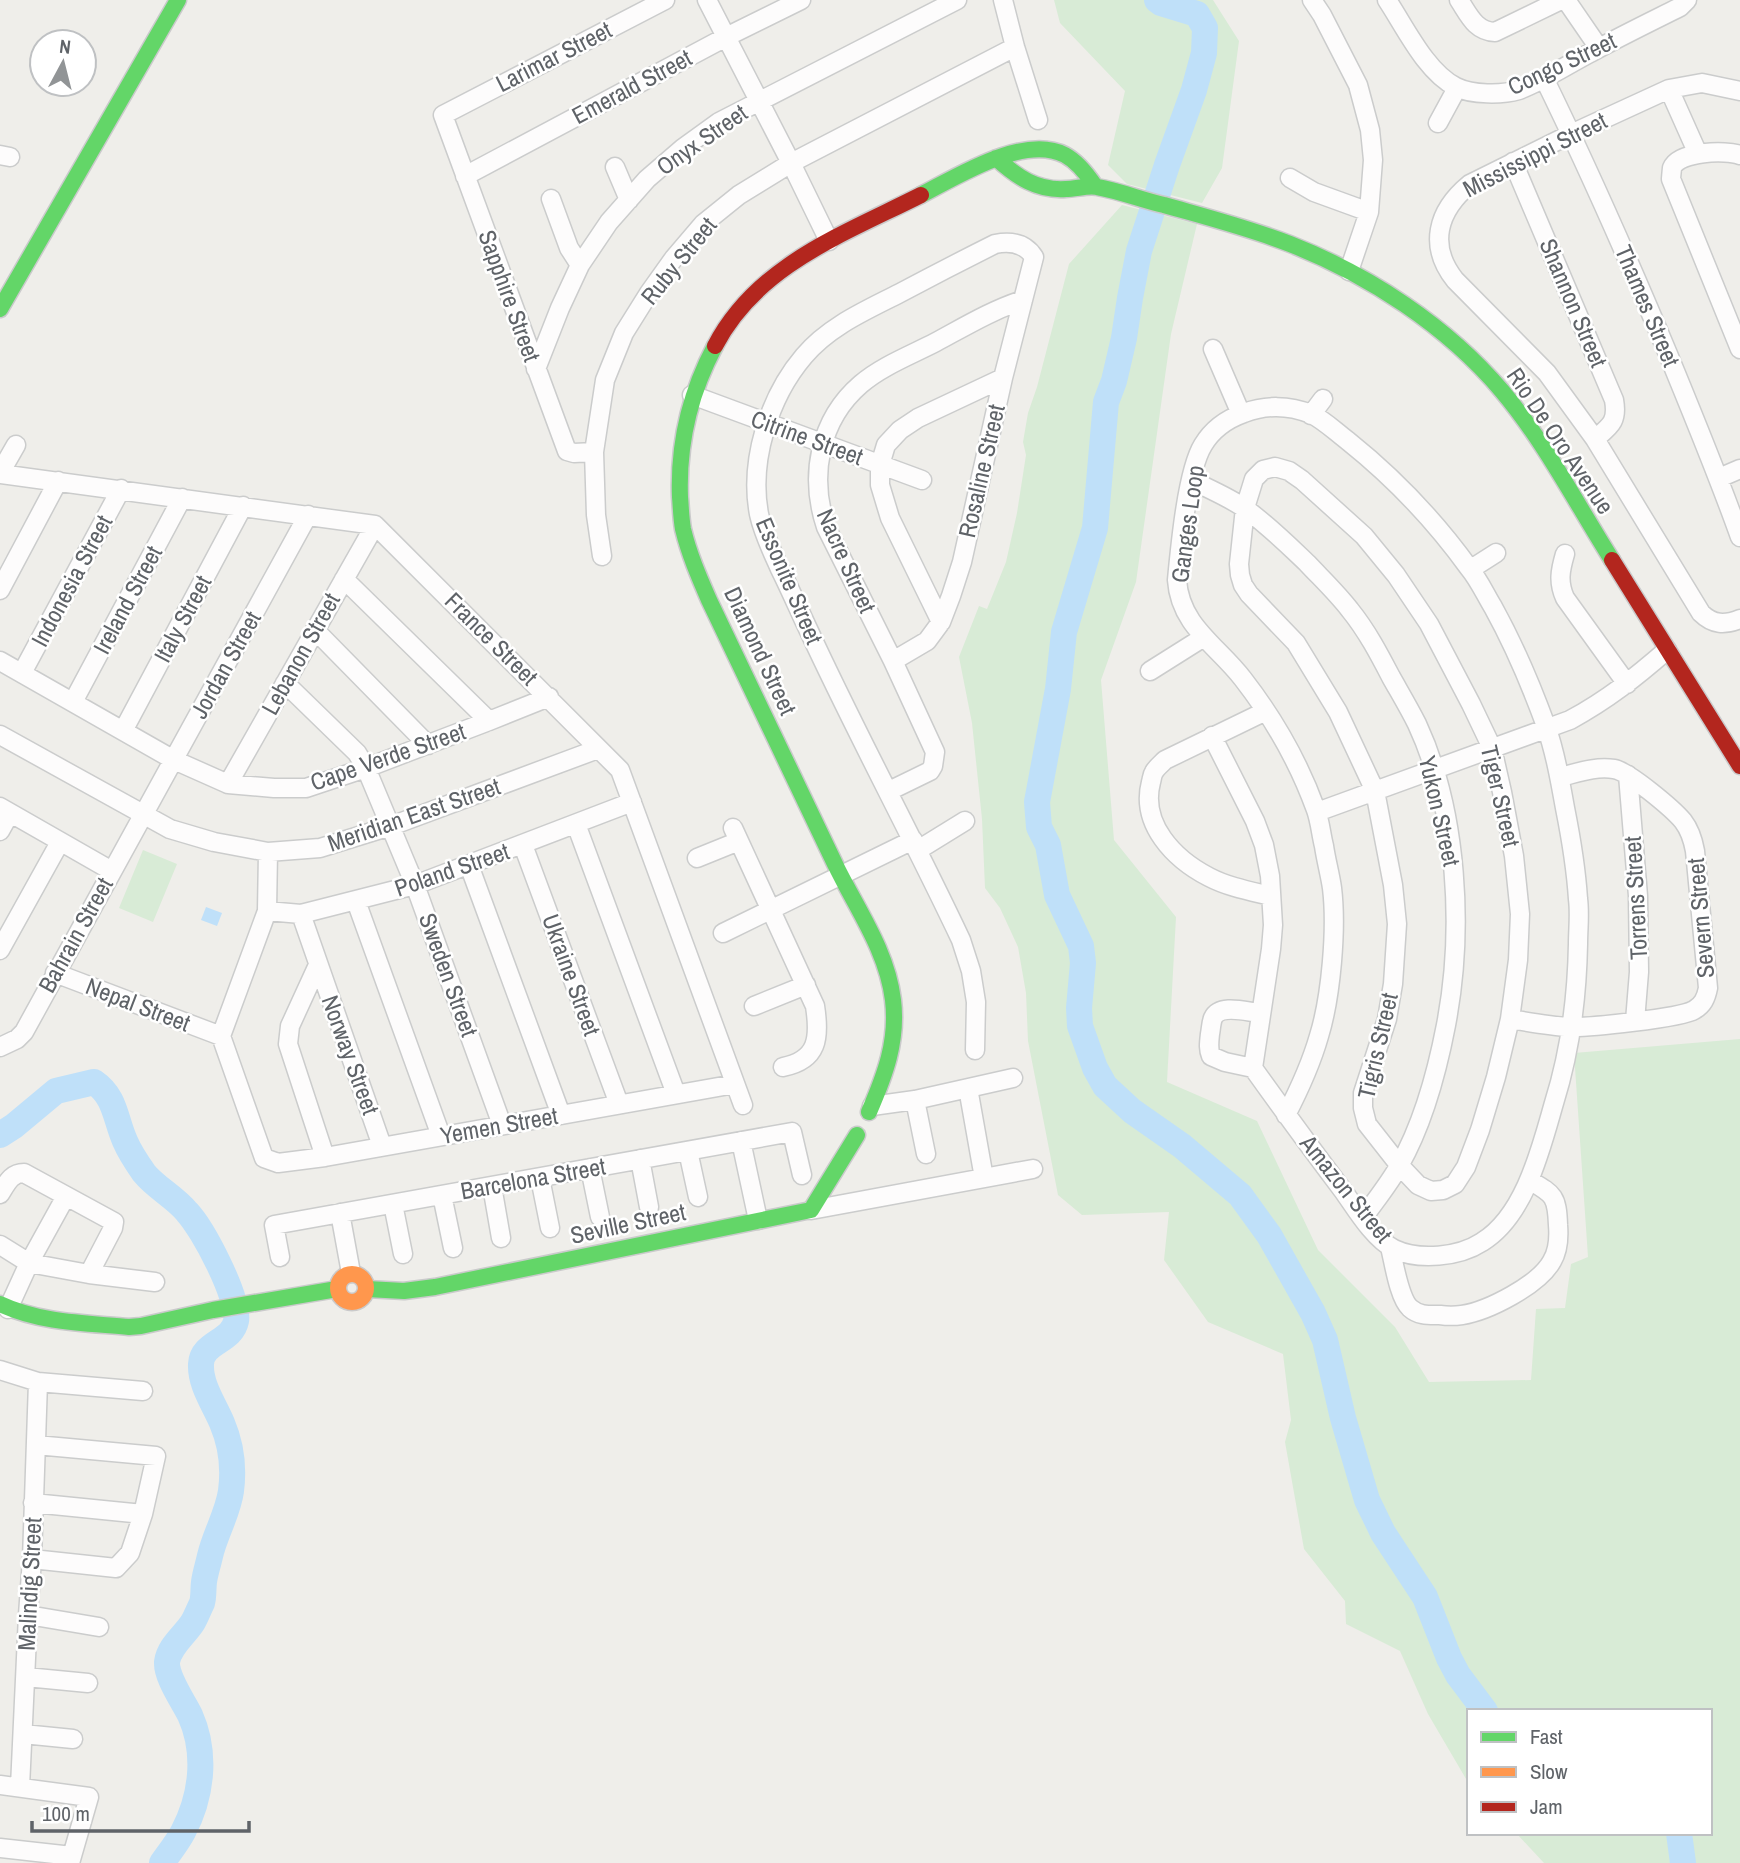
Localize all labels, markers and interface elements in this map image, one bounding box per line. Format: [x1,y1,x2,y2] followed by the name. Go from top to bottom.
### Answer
[490,13,617,99] street label: Larimar Street
[1502,24,1621,102] street label: Congo Street
[28,28,98,98] north arrow
[58,33,72,60] text: N
[566,41,697,131] street label: Emerald Street
[650,96,754,182] street label: Onyx Street
[1457,104,1612,204] street label: Mississippi Street
[633,210,724,311] street label: Ruby Street
[471,225,549,366] street label: Sapphire Street
[1532,233,1616,372] street label: Shannon Street
[1608,240,1688,372] street label: Thames Street
[1500,361,1622,520] street label: Rio De Oro Avenue
[950,401,1012,540] street label: Rosaline Street
[747,402,868,472] street label: Citrine Street
[1163,463,1211,585] street label: Ganges Loop
[810,504,884,618] street label: Nacre Street
[23,509,119,652] street label: Indonesia Street
[749,512,831,649] street label: Essonite Street
[85,539,169,659] street label: Ireland Street
[146,569,219,668] street label: Italy Street
[717,581,805,720] street label: Diamond Street
[438,585,546,692] street label: France Street
[254,586,347,720] street label: Lebanon Street
[182,605,268,724] street label: Jordan Street
[306,714,470,798] street label: Cape Verde Street
[1474,742,1528,850] street label: Tiger Street
[1412,752,1468,870] street label: Yukon Street
[323,769,505,859] street label: Meridian East Street
[390,834,514,904] street label: Poland Street
[1616,835,1654,961] street label: Torrens Street
[1679,856,1721,979] street label: Severn Street
[30,871,120,998] street label: Bahrain Street
[412,909,486,1041] street label: Sweden Street
[535,910,609,1040] street label: Ukraine Street
[82,970,196,1039] street label: Nepal Street
[1349,989,1405,1102] street label: Tigris Street
[315,991,387,1119] street label: Norway Street
[438,1099,561,1151] street label: Yemen Street
[1293,1127,1401,1249] street label: Amazon Street
[458,1149,608,1206] street label: Barcelona Street
[567,1195,689,1251] street label: Seville Street
[10,1516,48,1651] street label: Malindig Street
[1467,1709,1712,1835] legend
[1530,1722,1563,1751] text: Fast
[1530,1757,1568,1786] text: Slow
[32,1790,248,1834] scale bar
[1530,1792,1563,1821] text: Jam
[42,1799,90,1828] text: 100 m

